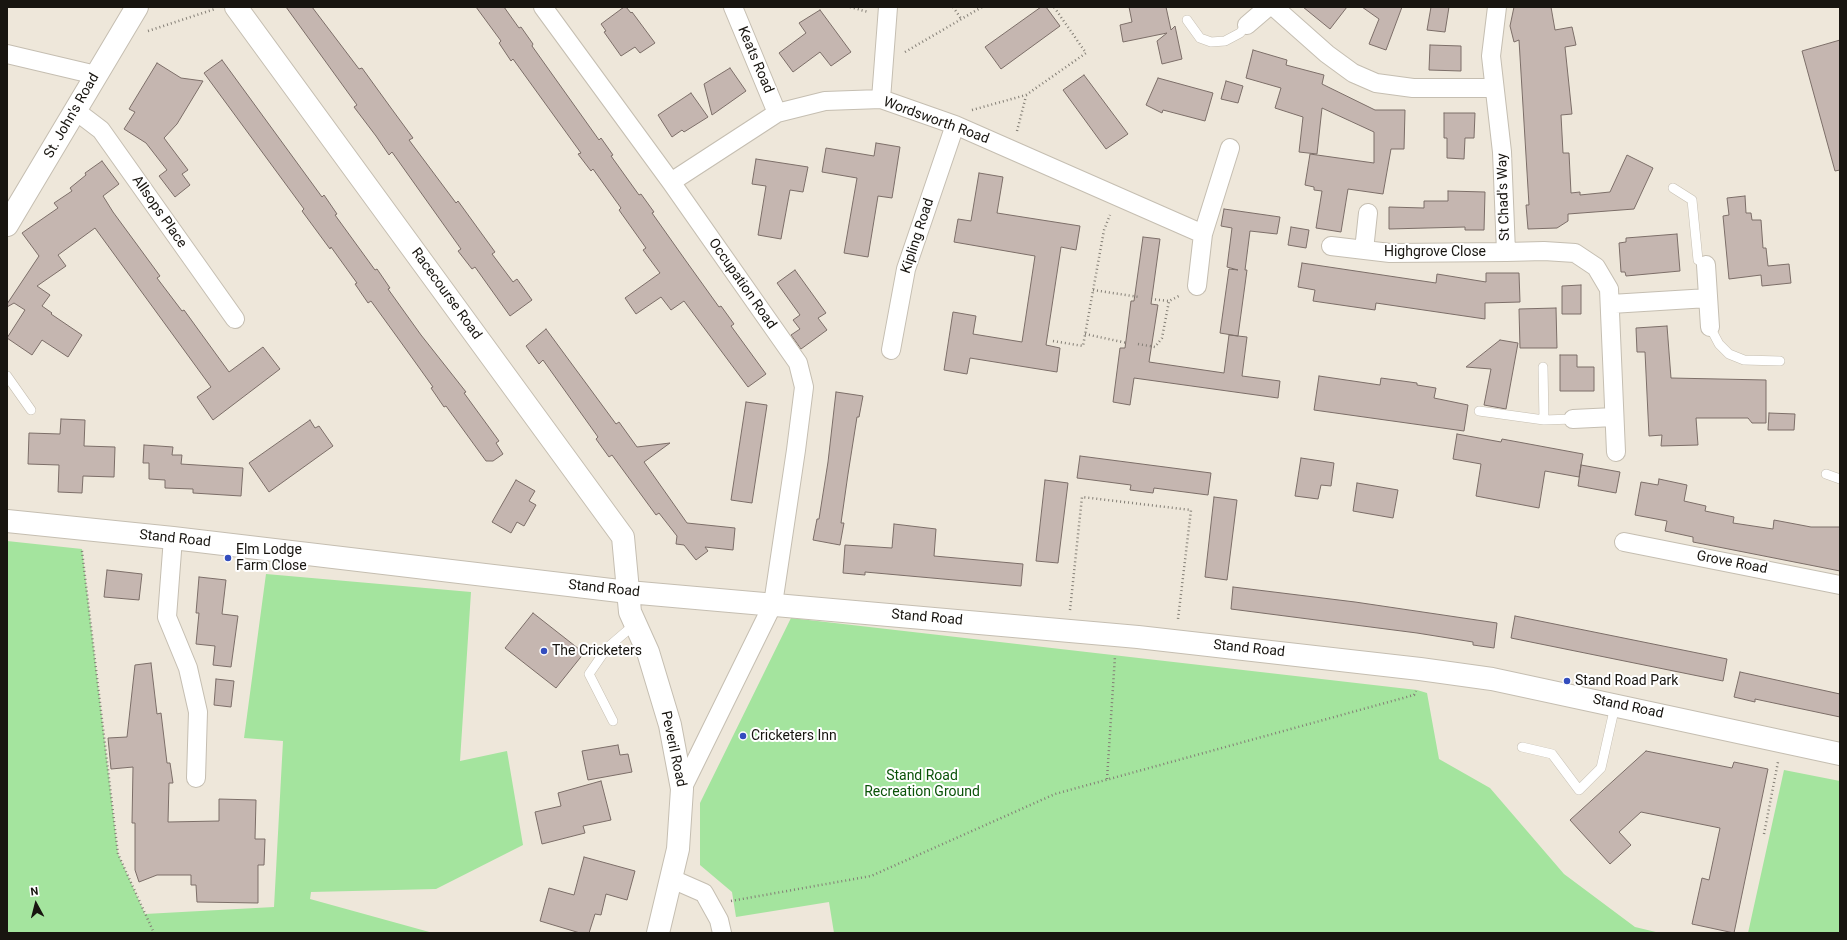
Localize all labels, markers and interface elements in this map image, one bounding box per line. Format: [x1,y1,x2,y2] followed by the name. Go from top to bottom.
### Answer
[733,24,777,96] street label: Keats Road
[41,71,103,161] street label: St. John's Road
[881,94,991,148] street label: Wordsworth Road
[1494,153,1514,241] street label: St Chad's Way
[128,173,190,251] street label: Allsops Place
[898,196,938,276] street label: Kipling Road
[704,235,780,333] street label: Occupation Road
[1384,244,1486,260] street label: Highgrove Close
[407,245,485,343] street label: Racecourse Road
[138,527,212,551] street label: Stand Road
[236,542,307,574] place label: Elm Lodge Farm Close
[1695,548,1769,578] street label: Grove Road
[223,553,233,563] marker: Elm Lodge Farm Close
[567,577,641,601] street label: Stand Road
[891,607,963,629] street label: Stand Road
[1212,637,1286,661] street label: Stand Road
[552,643,642,659] place label: The Cricketers
[539,646,549,656] marker: The Cricketers
[1575,673,1678,689] place label: Stand Road Park
[1562,676,1572,686] marker: Stand Road Park
[1591,691,1665,723] street label: Stand Road
[657,709,689,789] street label: Peveril Road
[751,728,837,744] place label: Cricketers Inn
[738,731,748,741] marker: Cricketers Inn
[864,768,980,800] park label: Stand Road Recreation Ground
[16,884,56,924] north arrow
[30,885,39,899] text: N

